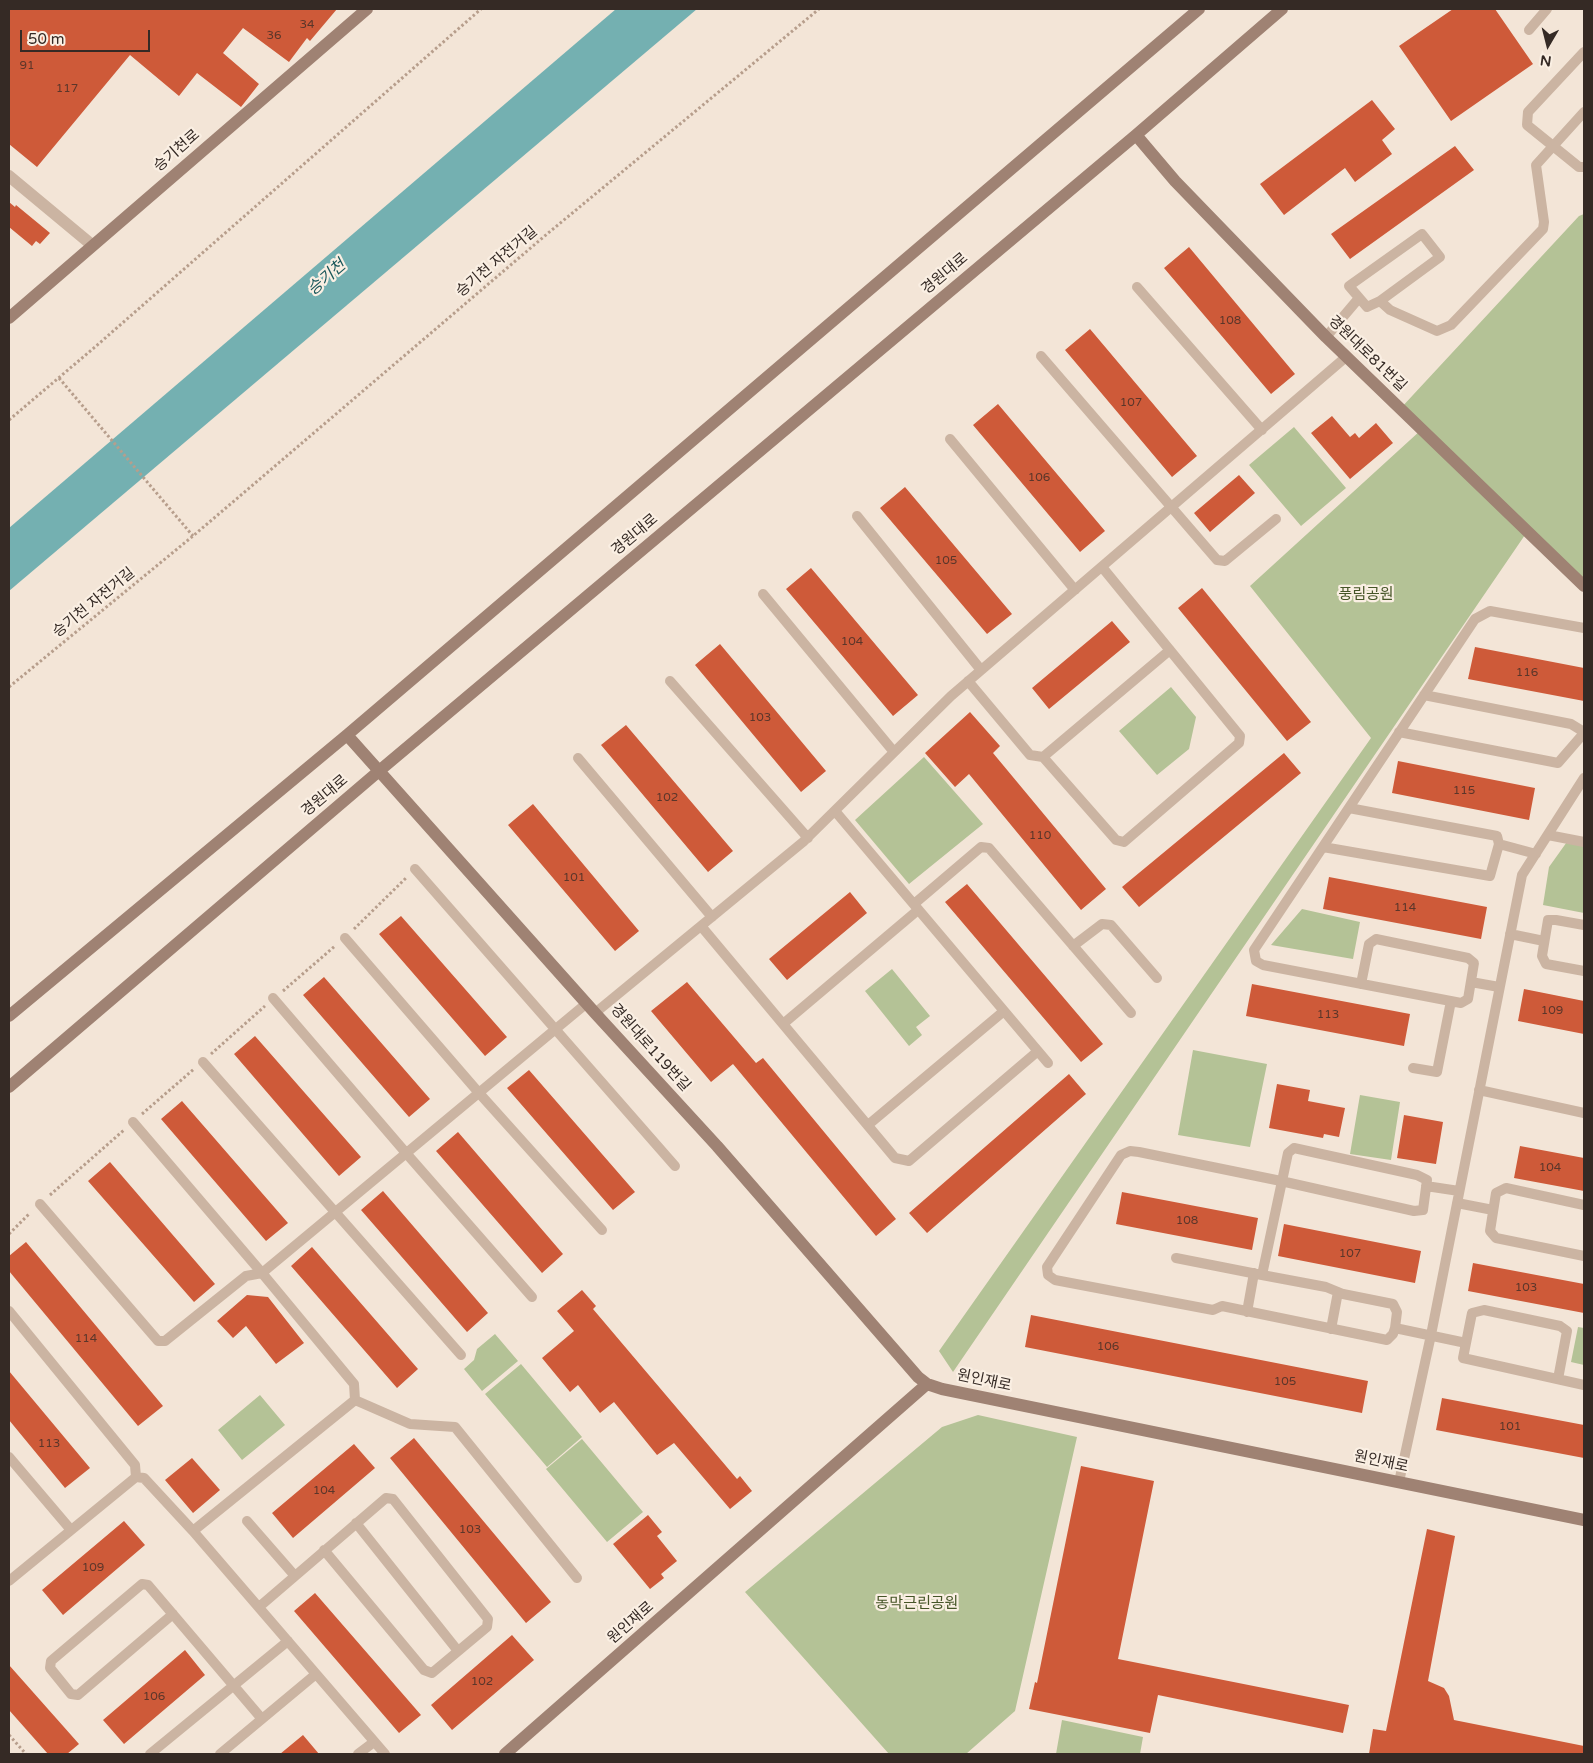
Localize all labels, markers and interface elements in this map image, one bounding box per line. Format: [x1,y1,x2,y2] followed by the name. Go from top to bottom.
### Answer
[299,18,315,32] house number: 34
[22,20,152,52] scale bar
[1523,20,1573,70] north arrow
[266,29,282,43] house number: 36
[28,30,65,48] text: 50 m
[1539,51,1553,70] text: N
[19,59,35,73] house number: 91
[56,82,78,96] house number: 117
[150,126,204,176] street label: 승기천로
[453,223,541,301] street label: 승기천 자전거길
[918,249,972,299] street label: 경원대로
[304,256,350,300] water label: 승기천
[1324,312,1410,396] street label: 경원대로81번길
[1219,314,1241,328] house number: 108
[1120,396,1142,410] house number: 107
[1028,471,1050,485] house number: 106
[608,510,662,560] street label: 경원대로
[935,554,957,568] house number: 105
[49,564,139,642] street label: 승기천 자전거길
[1338,586,1394,604] park label: 풍림공원
[841,635,863,649] house number: 104
[1516,666,1538,680] house number: 116
[749,711,771,725] house number: 103
[298,771,352,821] street label: 경원대로
[1453,784,1475,798] house number: 115
[656,791,678,805] house number: 102
[1029,829,1051,843] house number: 110
[563,871,585,885] house number: 101
[1394,901,1416,915] house number: 114
[606,1001,694,1095] street label: 경원대로119번길
[1541,1004,1563,1018] house number: 109
[1317,1008,1339,1022] house number: 113
[1539,1161,1561,1175] house number: 104
[1176,1214,1198,1228] house number: 108
[1339,1247,1361,1261] house number: 107
[1515,1281,1537,1295] house number: 103
[75,1332,97,1346] house number: 114
[1097,1340,1119,1354] house number: 106
[955,1366,1013,1396] street label: 원인재로
[1274,1375,1296,1389] house number: 105
[1499,1420,1521,1434] house number: 101
[38,1437,60,1451] house number: 113
[1352,1447,1410,1477] street label: 원인재로
[313,1484,335,1498] house number: 104
[459,1523,481,1537] house number: 103
[82,1561,104,1575] house number: 109
[876,1595,958,1613] park label: 동막근린공원
[604,1598,658,1648] street label: 원인재로
[471,1675,493,1689] house number: 102
[143,1690,165,1704] house number: 106

